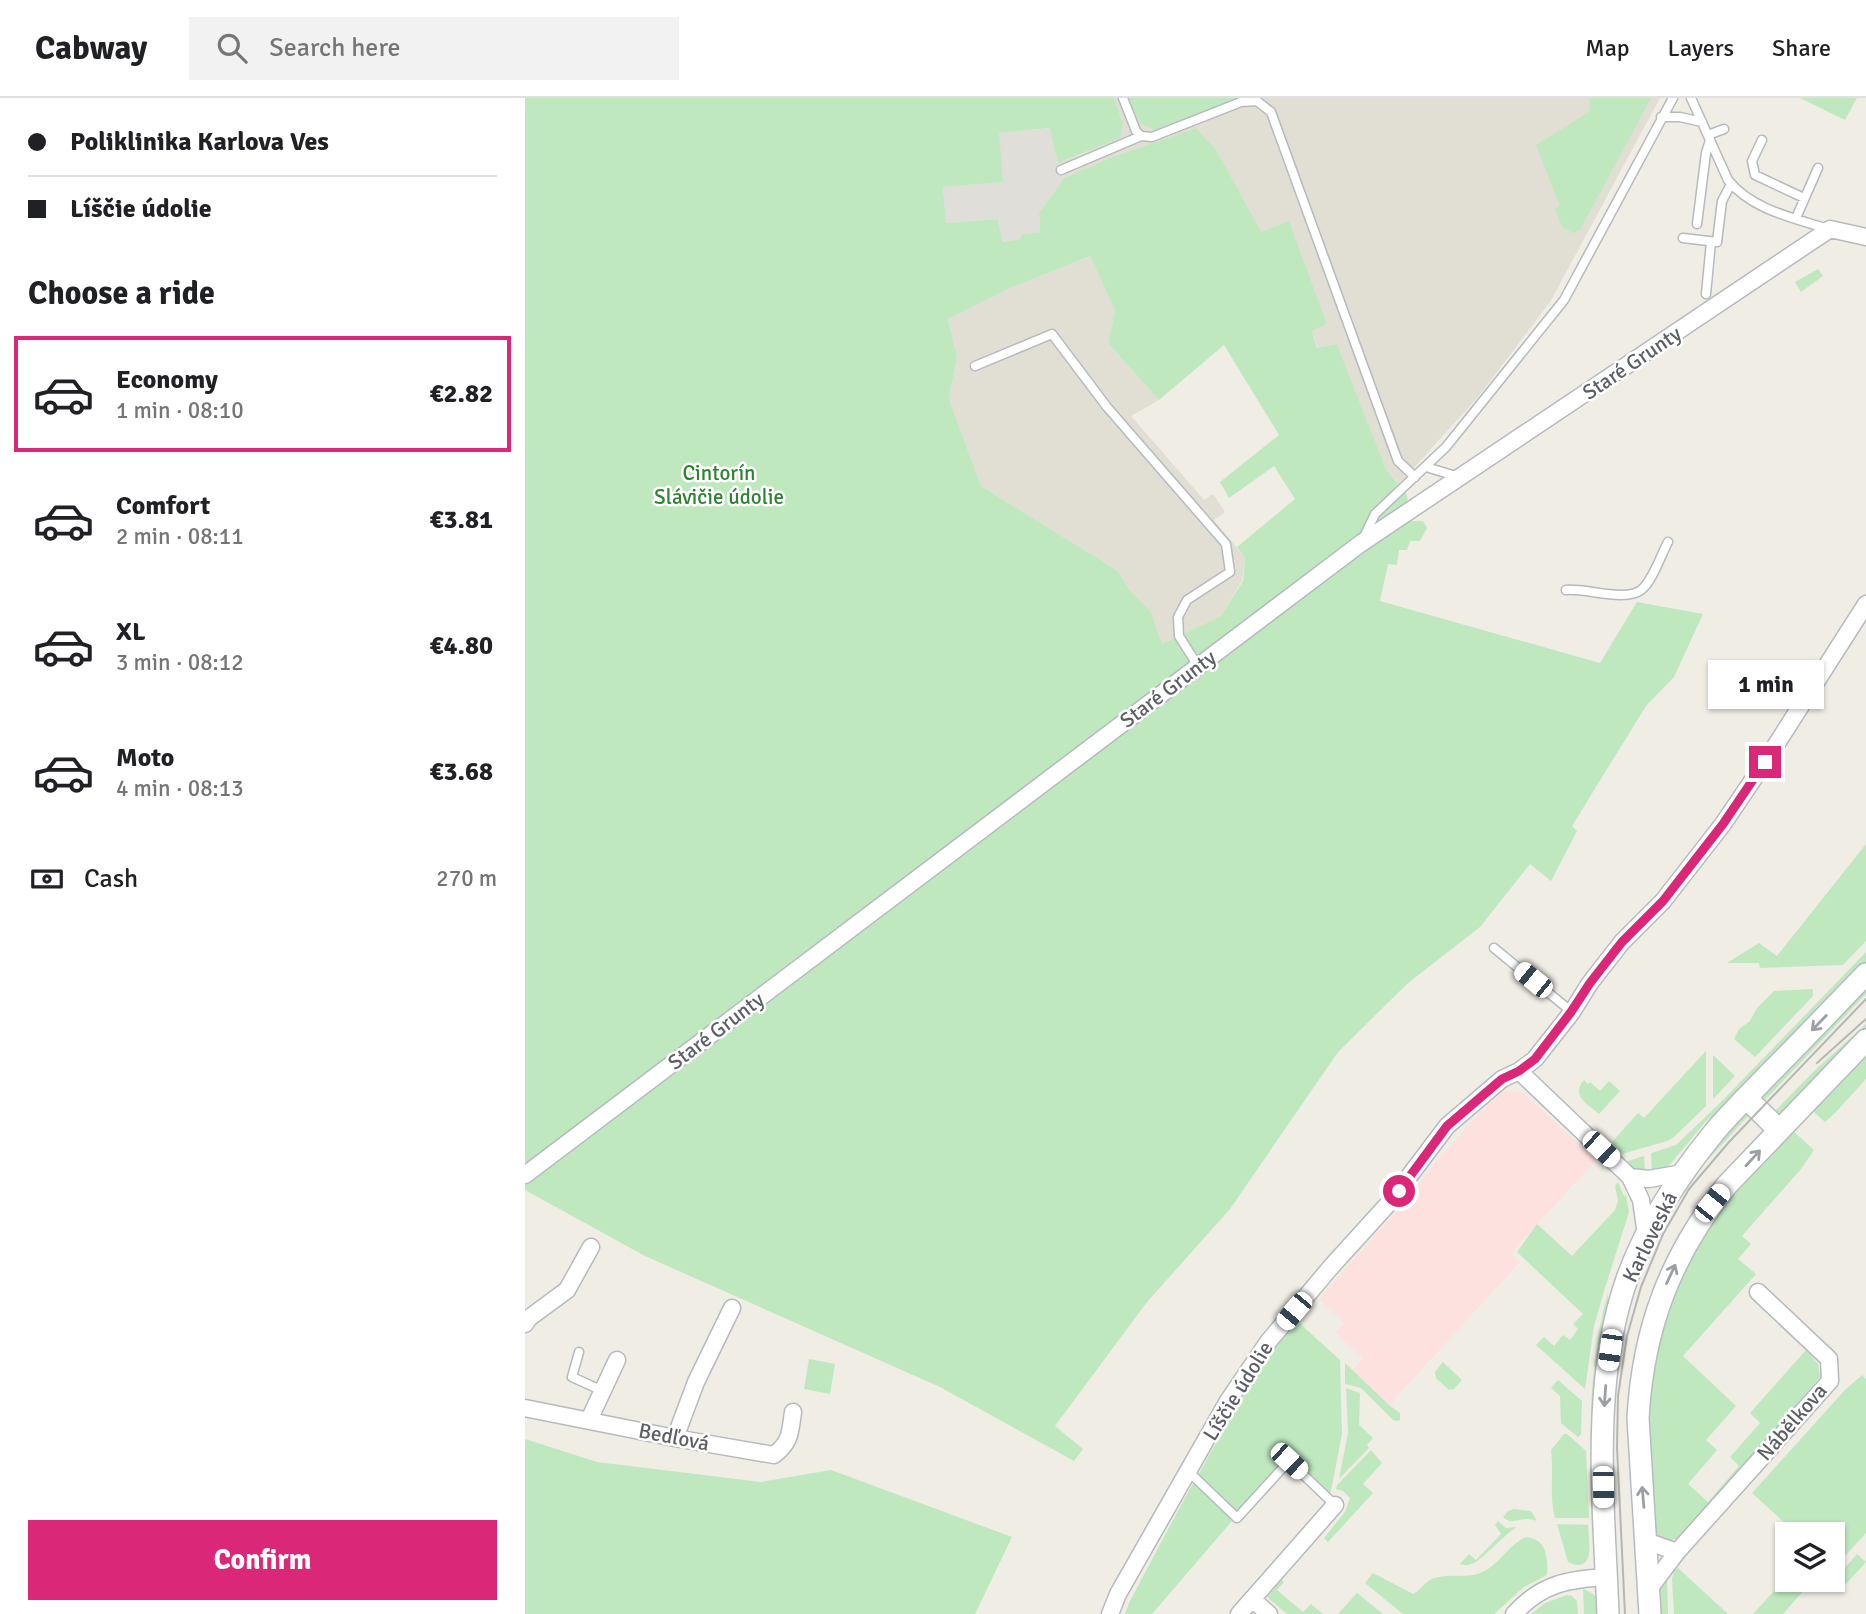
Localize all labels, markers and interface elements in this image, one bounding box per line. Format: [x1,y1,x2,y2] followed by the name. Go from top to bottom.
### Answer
[189,17,679,80] search box
[35,28,147,69] text: Cabway
[213,29,251,67] icon: search
[269,32,400,64] text: Search here
[1585,33,1630,63] text: Map
[1668,33,1734,63] text: Layers
[1772,33,1831,63] text: Share
[70,126,329,158] text: Poliklinika Karlova Ves
[70,193,212,225] text: Líščie údolie
[28,274,215,313] text: Choose a ride
[1578,320,1686,406] street label: Staré Grunty
[32,363,95,426] icon: car
[116,364,218,396] text: Economy
[429,378,493,410] text: €2.82
[116,396,244,425] text: 1 min · 08:10
[654,460,784,510] park label: Cintorín Slávičie údolie
[32,489,95,552] icon: car
[116,490,210,522] text: Comfort
[429,504,493,536] text: €3.81
[116,522,244,551] text: 2 min · 08:11
[32,615,95,678] icon: car
[116,616,146,648] text: XL
[429,630,493,662] text: €4.80
[1115,644,1221,734] street label: Staré Grunty
[116,648,244,677] text: 3 min · 08:12
[1707,660,1823,710] callout: 1 min
[1738,670,1794,699] text: 1 min
[32,741,95,804] icon: car
[116,742,174,774] text: Moto
[1749,746,1781,778] route end
[429,756,493,788] text: €3.68
[116,774,244,803] text: 4 min · 08:13
[28,860,66,898] icon: cash
[84,863,138,895] text: Cash
[436,864,497,893] text: 270 m
[1511,959,1556,1001] car
[663,986,769,1076] street label: Staré Grunty
[1810,1014,1827,1031] one-way arrow
[1579,1127,1624,1171] car
[1744,1149,1761,1166] one-way arrow
[1383,1175,1415,1207] route start
[1691,1180,1734,1226] car
[1617,1187,1683,1287] street label: Karloveská
[1665,1264,1678,1285] one-way arrow
[1273,1288,1316,1334] car
[1597,1328,1624,1372] car
[1197,1337,1279,1445] street label: Líščie údolie
[1751,1378,1833,1466] street label: Nábělkova
[1598,1384,1611,1407] one-way arrow
[636,1417,712,1457] street label: Bedľová
[1267,1439,1312,1483] car
[1593,1466,1614,1508] car
[1636,1486,1649,1509] one-way arrow
[28,1520,497,1600] button: Confirm
[1775,1522,1845,1592] map controls
[1775,1522,1845,1592] button: layers

